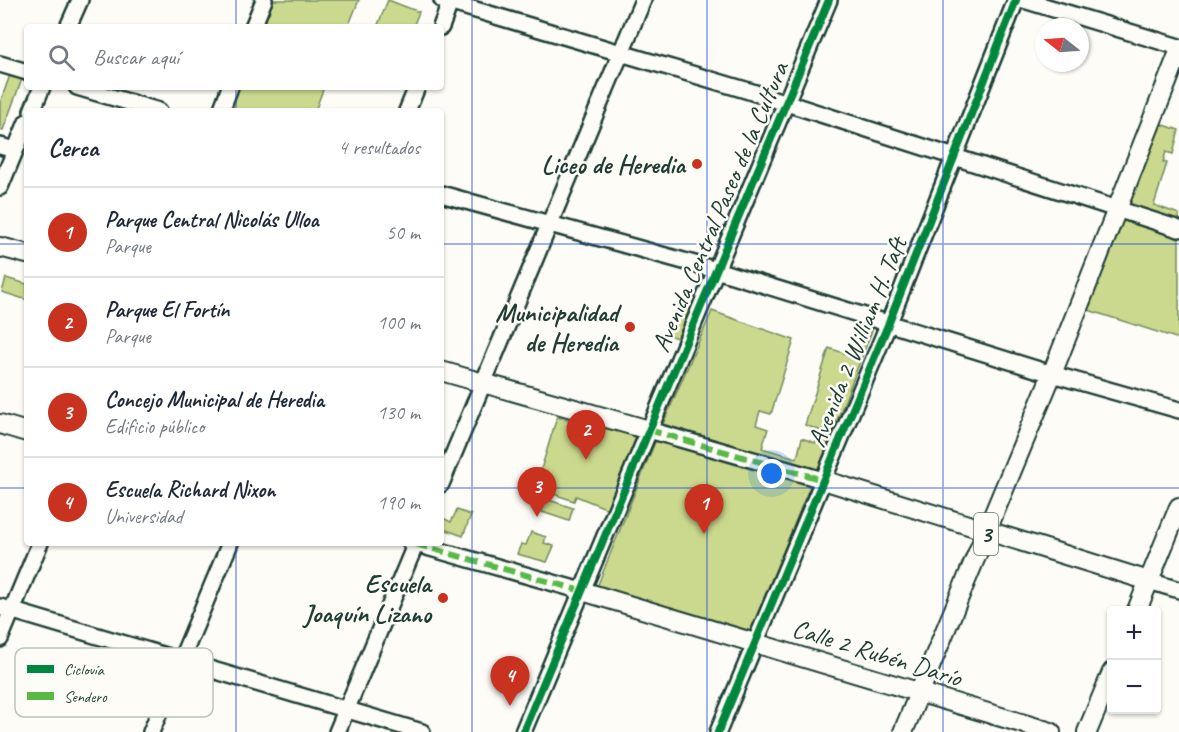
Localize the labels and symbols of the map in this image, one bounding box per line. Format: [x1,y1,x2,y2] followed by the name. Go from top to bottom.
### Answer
[1035,18,1089,72] north arrow
[644,56,797,357] street label: Avenida Central Paseo de la Cultura
[541,148,687,181] place label: Liceo de Heredia
[690,157,704,171] marker: Liceo de Heredia
[800,230,915,452] street label: Avenida 2 William H. Taft
[495,296,623,359] place label: Municipalidad de Heredia
[623,320,637,334] marker: Municipalidad de Heredia
[566,410,606,460] pin: 2
[757,459,786,488] your location
[518,468,556,517] pin: 3
[684,484,724,534] pin: 1
[974,513,998,555] road number: 3
[302,567,433,630] place label: Escuela Joaquín Lizano
[436,591,450,605] marker: Escuela Joaquín Lizano
[788,612,967,695] street label: Calle 2 Rubén Darío
[15,648,213,717] legend
[490,656,530,706] pin: 4
[64,660,105,680] text: Ciclovía
[64,687,108,707] text: Sendero

